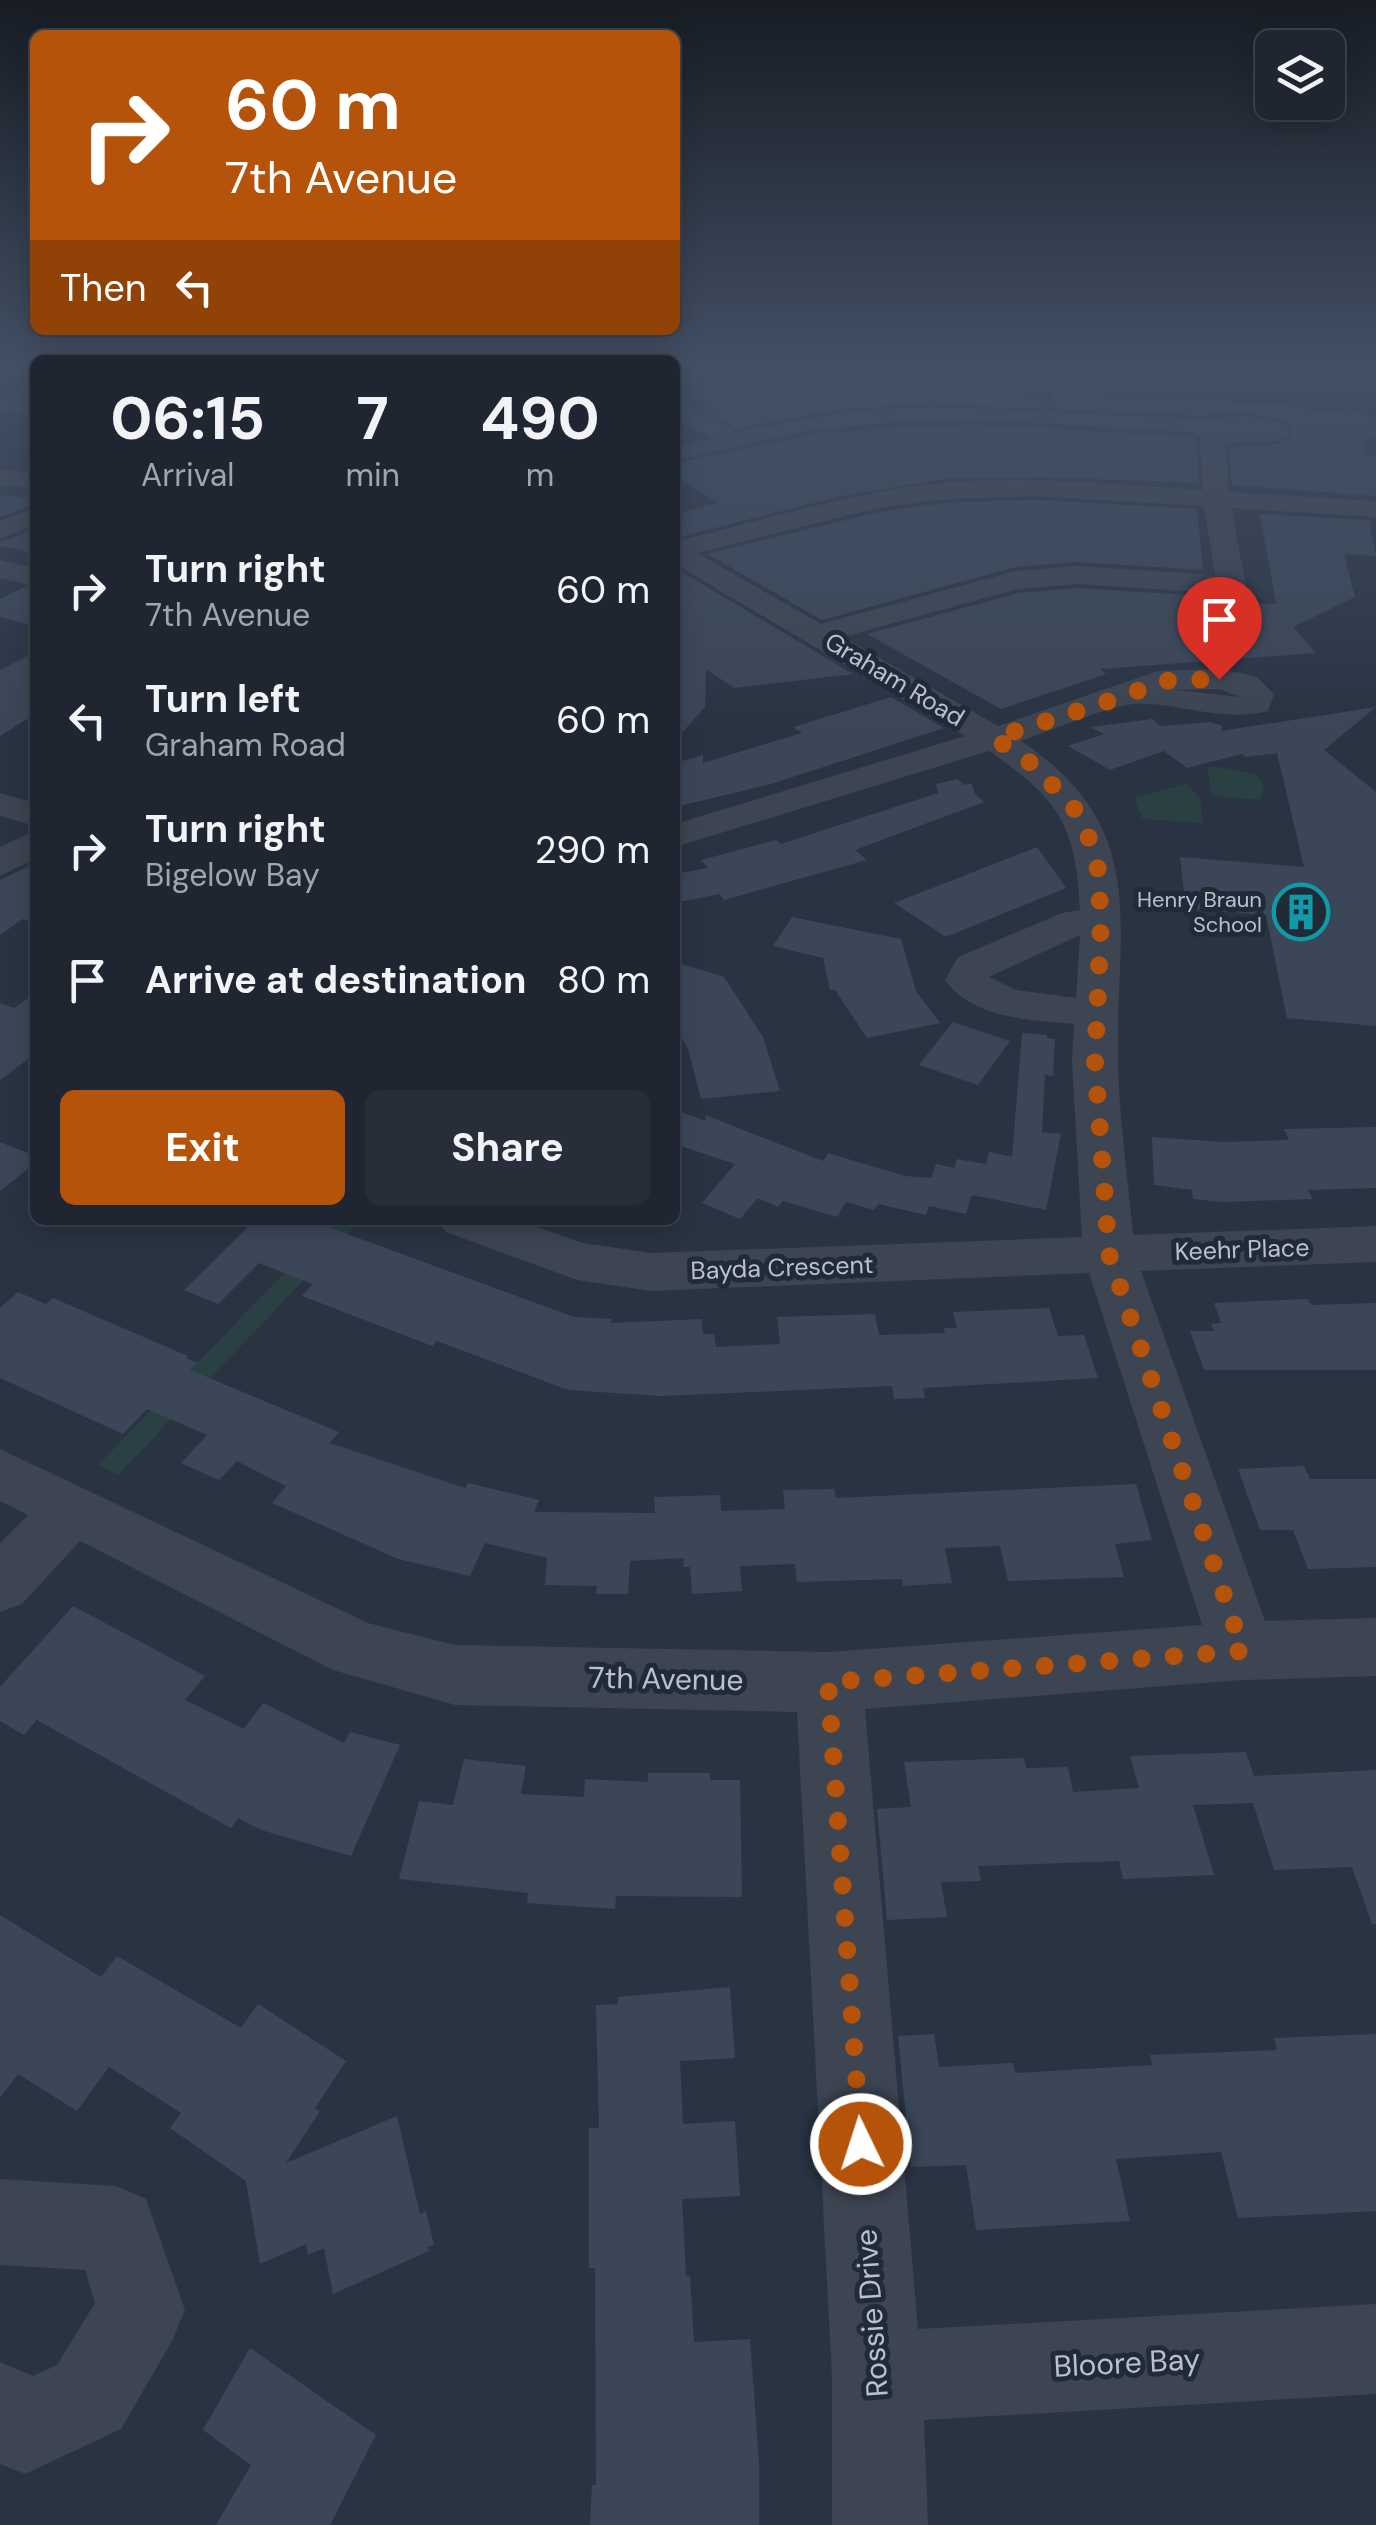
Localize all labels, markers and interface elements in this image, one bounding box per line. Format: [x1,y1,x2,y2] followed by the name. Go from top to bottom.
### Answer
[1255,30,1345,120] map controls
[1255,30,1345,120] button: layers
[225,60,401,151] text: 60 m
[60,70,190,200] icon: right
[225,148,457,207] text: 7th Avenue
[167,260,222,315] icon: left
[60,263,147,313] text: Then
[110,379,265,458] text: 06:15
[357,379,389,458] text: 7
[480,379,600,458] text: 490
[141,454,234,496] text: Arrival
[345,454,400,496] text: min
[526,454,554,496] text: m
[145,544,326,594] text: Turn right
[60,563,115,618] icon: right
[556,565,650,615] text: 60 m
[1177,577,1262,680] pin
[1192,592,1247,647] icon: arrive
[145,594,310,636] text: 7th Avenue
[819,625,970,734] street label: Graham Road
[145,674,301,724] text: Turn left
[60,693,115,748] icon: left
[556,695,650,745] text: 60 m
[145,724,346,766] text: Graham Road
[145,804,326,854] text: Turn right
[60,823,115,878] icon: right
[535,825,650,875] text: 290 m
[145,854,320,896] text: Bigelow Bay
[1271,882,1331,942] building icon: Henry Braun School
[1137,885,1262,939] place label: Henry Braun School
[60,953,115,1008] icon: arrive
[145,955,527,1005] text: Arrive at destination
[557,955,650,1005] text: 80 m
[60,1090,345,1205] button: Exit
[365,1090,650,1205] button: Share
[1174,1231,1310,1268] street label: Keehr Place
[690,1248,874,1287] street label: Bayda Crescent
[588,1658,744,1699] street label: 7th Avenue
[809,2092,913,2196] position arrow
[846,2228,897,2398] street label: Rossie Drive
[1053,2339,1201,2386] street label: Bloore Bay

